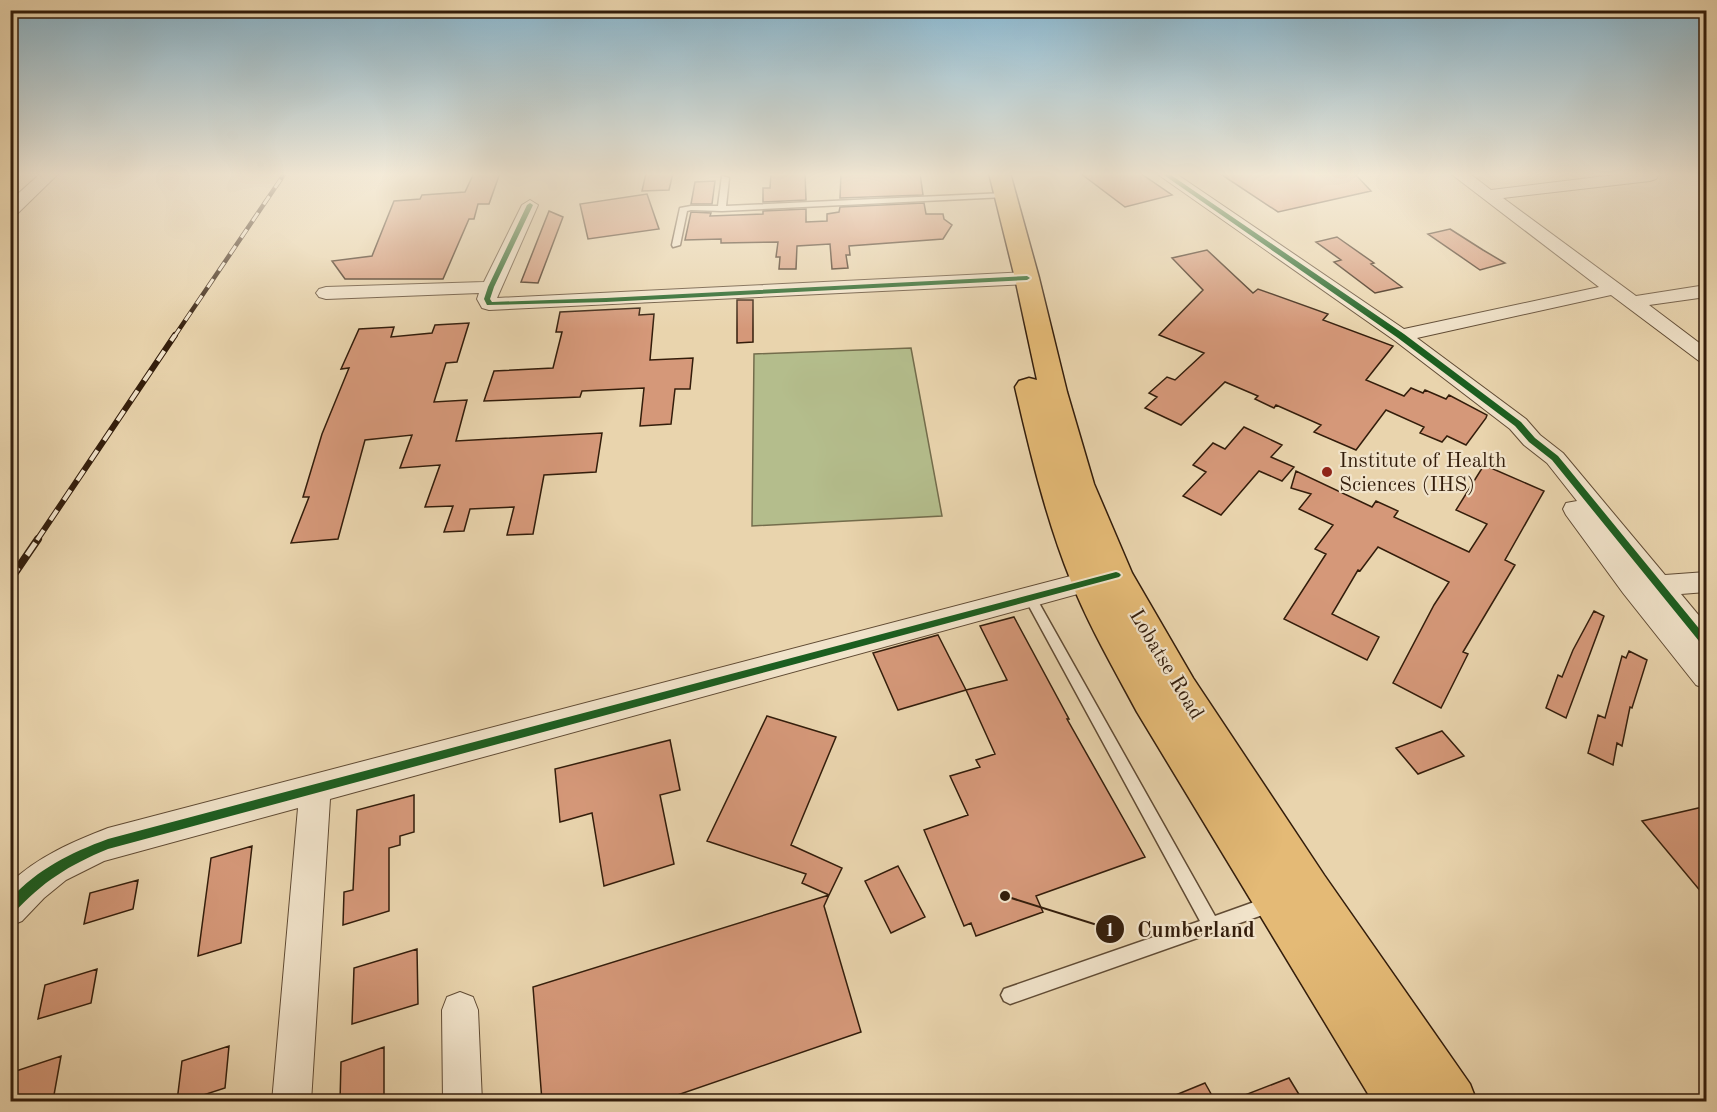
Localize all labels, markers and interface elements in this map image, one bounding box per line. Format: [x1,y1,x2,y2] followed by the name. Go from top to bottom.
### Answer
[1339,451,1506,496] place label: Institute of Health Sciences (IHS)
[1320,465,1334,479] marker: Institute of Health Sciences (IHS)
[1125,606,1207,724] street label: Lobatse Road
[1095,909,1267,949] callout: Cumberland
[1137,920,1255,942] text: Cumberland
[1105,922,1115,940] text: 1

